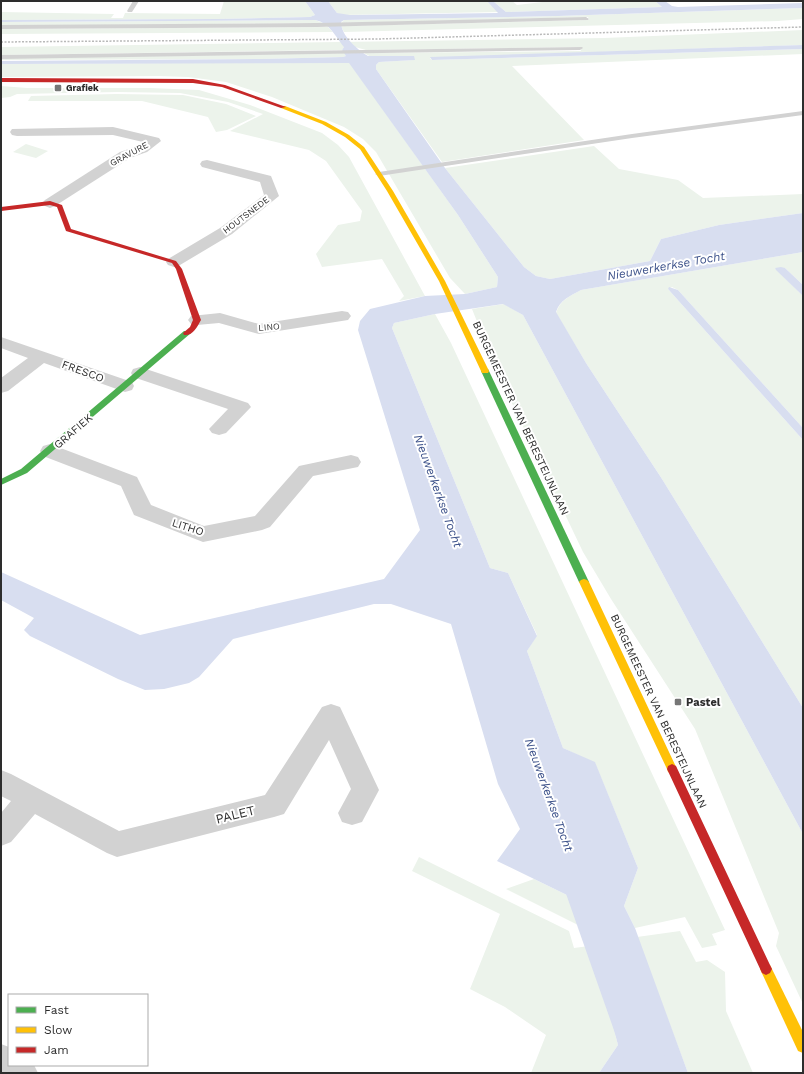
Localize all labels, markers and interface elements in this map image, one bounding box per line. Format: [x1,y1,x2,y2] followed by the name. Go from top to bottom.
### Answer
[53,83,63,93] marker: Grafiek
[66,83,99,93] place label: Grafiek
[108,140,150,168] street label: GRAVURE
[221,194,271,236] street label: HOUTSNEDE
[606,249,726,283] water label: Nieuwerkerkse Tocht
[470,319,571,517] street label: BURGEMEESTER VAN BERESTEIJNLAAN
[258,321,280,333] street label: LINO
[60,358,106,385] street label: FRESCO
[51,411,95,452] street label: GRAFIEK
[411,433,465,550] water label: Nieuwerkerkse Tocht
[170,516,205,539] street label: LITHO
[608,612,709,810] street label: BURGEMEESTER VAN BERESTEIJNLAAN
[686,696,721,709] place label: Pastel
[673,697,683,707] marker: Pastel
[522,737,576,854] water label: Nieuwerkerkse Tocht
[214,802,256,827] street label: PALET
[8,994,148,1066] legend
[44,1003,69,1017] text: Fast
[44,1023,72,1037] text: Slow
[44,1043,69,1057] text: Jam

